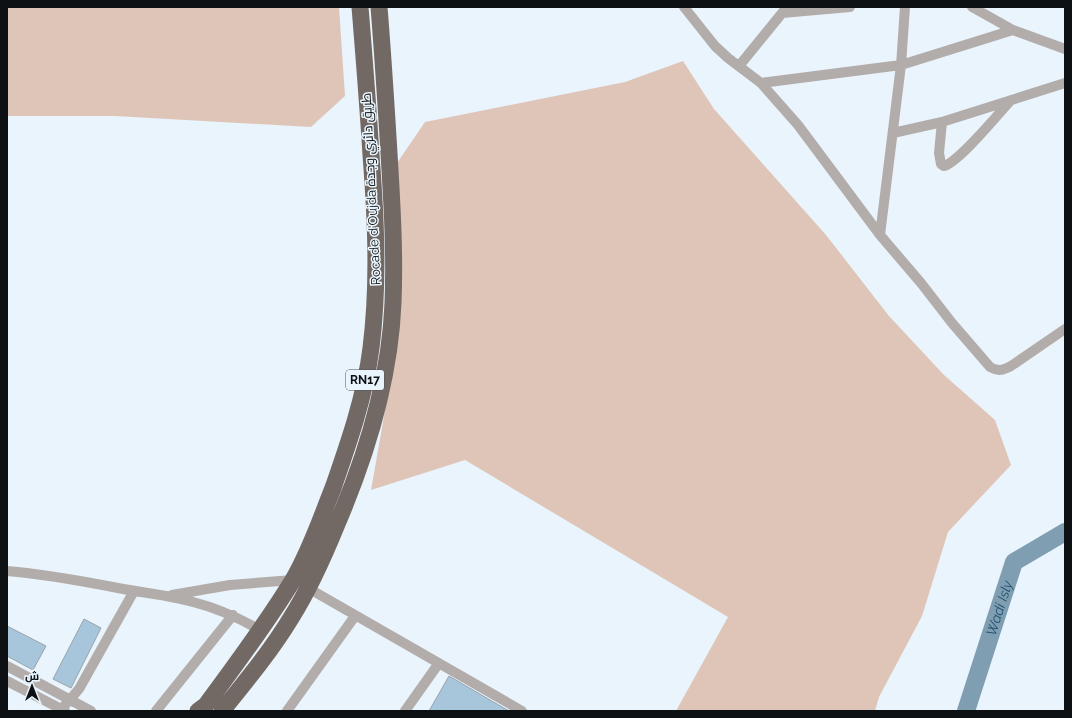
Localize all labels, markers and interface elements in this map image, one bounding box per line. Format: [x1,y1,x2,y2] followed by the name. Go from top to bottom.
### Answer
[358,92,387,286] street label: Rocade d'Oujda طريق دائري وجدة
[346,370,384,390] road number: RN17
[983,578,1016,638] water label: Wadi Isly
[12,666,52,706] north arrow
[25,670,39,683] text: ش

